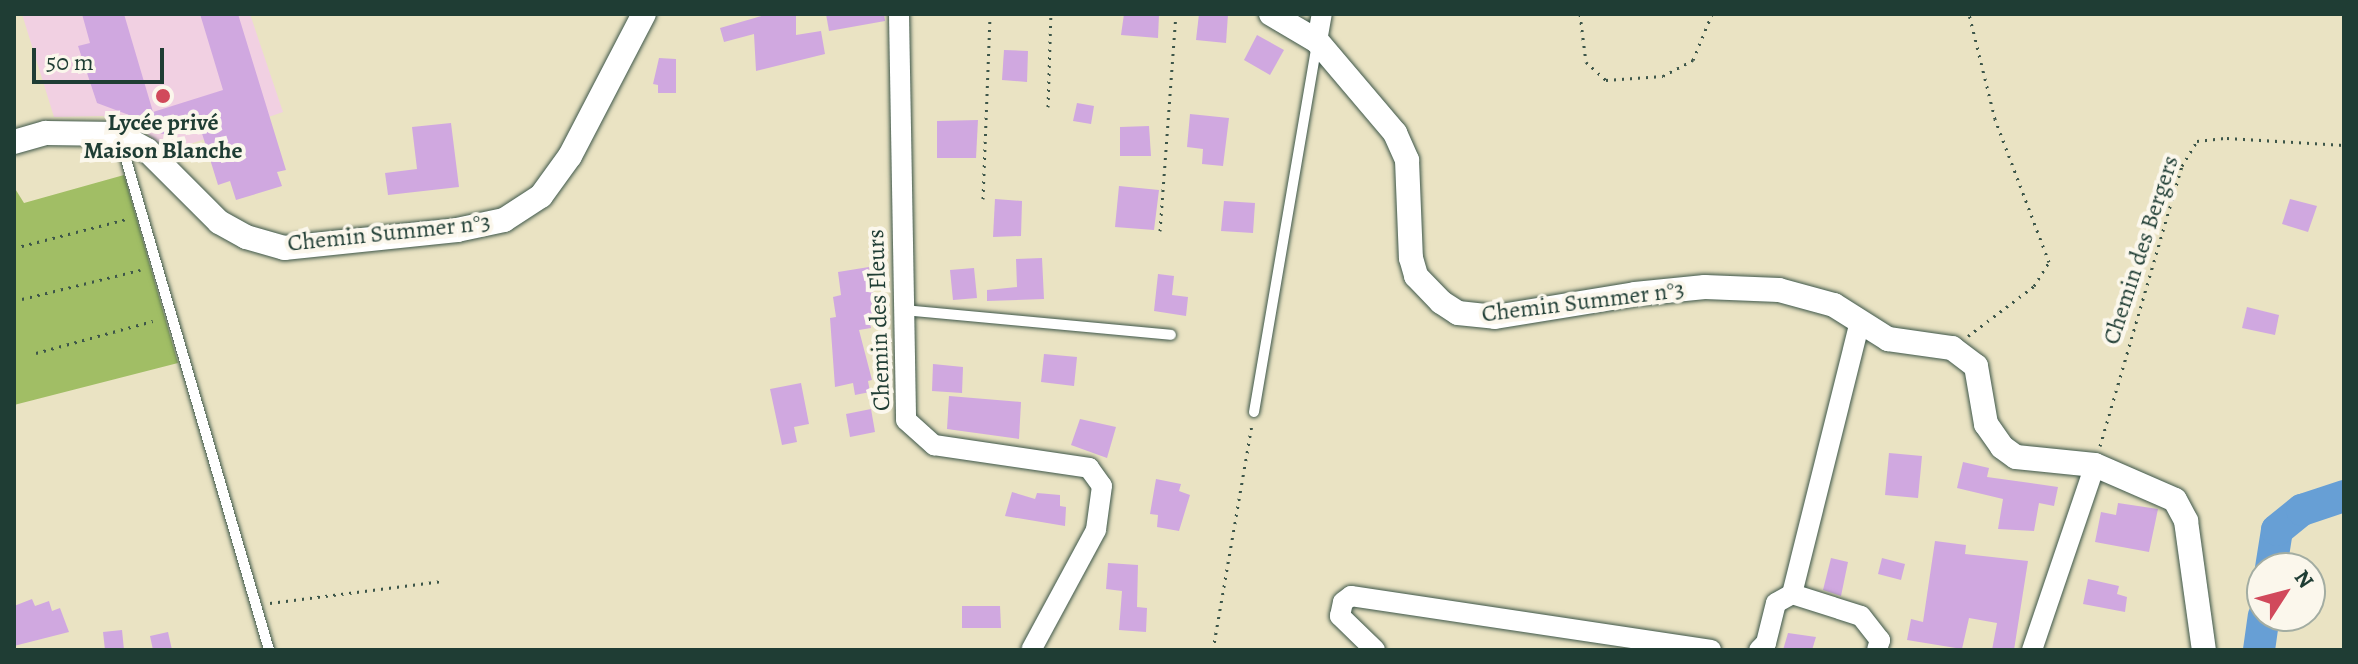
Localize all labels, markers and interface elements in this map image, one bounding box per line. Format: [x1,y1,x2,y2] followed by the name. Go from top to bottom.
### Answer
[36,32,168,82] scale bar
[46,46,94,78] text: 50 m
[154,87,172,105] marker: Lycée privé Maison Blanche
[83,109,243,165] place label: Lycée privé Maison Blanche
[2097,152,2185,348] street label: Chemin des Bergers
[286,208,492,258] street label: Chemin Summer n°3
[861,229,897,411] street label: Chemin des Fleurs
[1480,275,1686,329] street label: Chemin Summer n°3
[2246,552,2326,632] north arrow
[2287,564,2321,594] text: N

